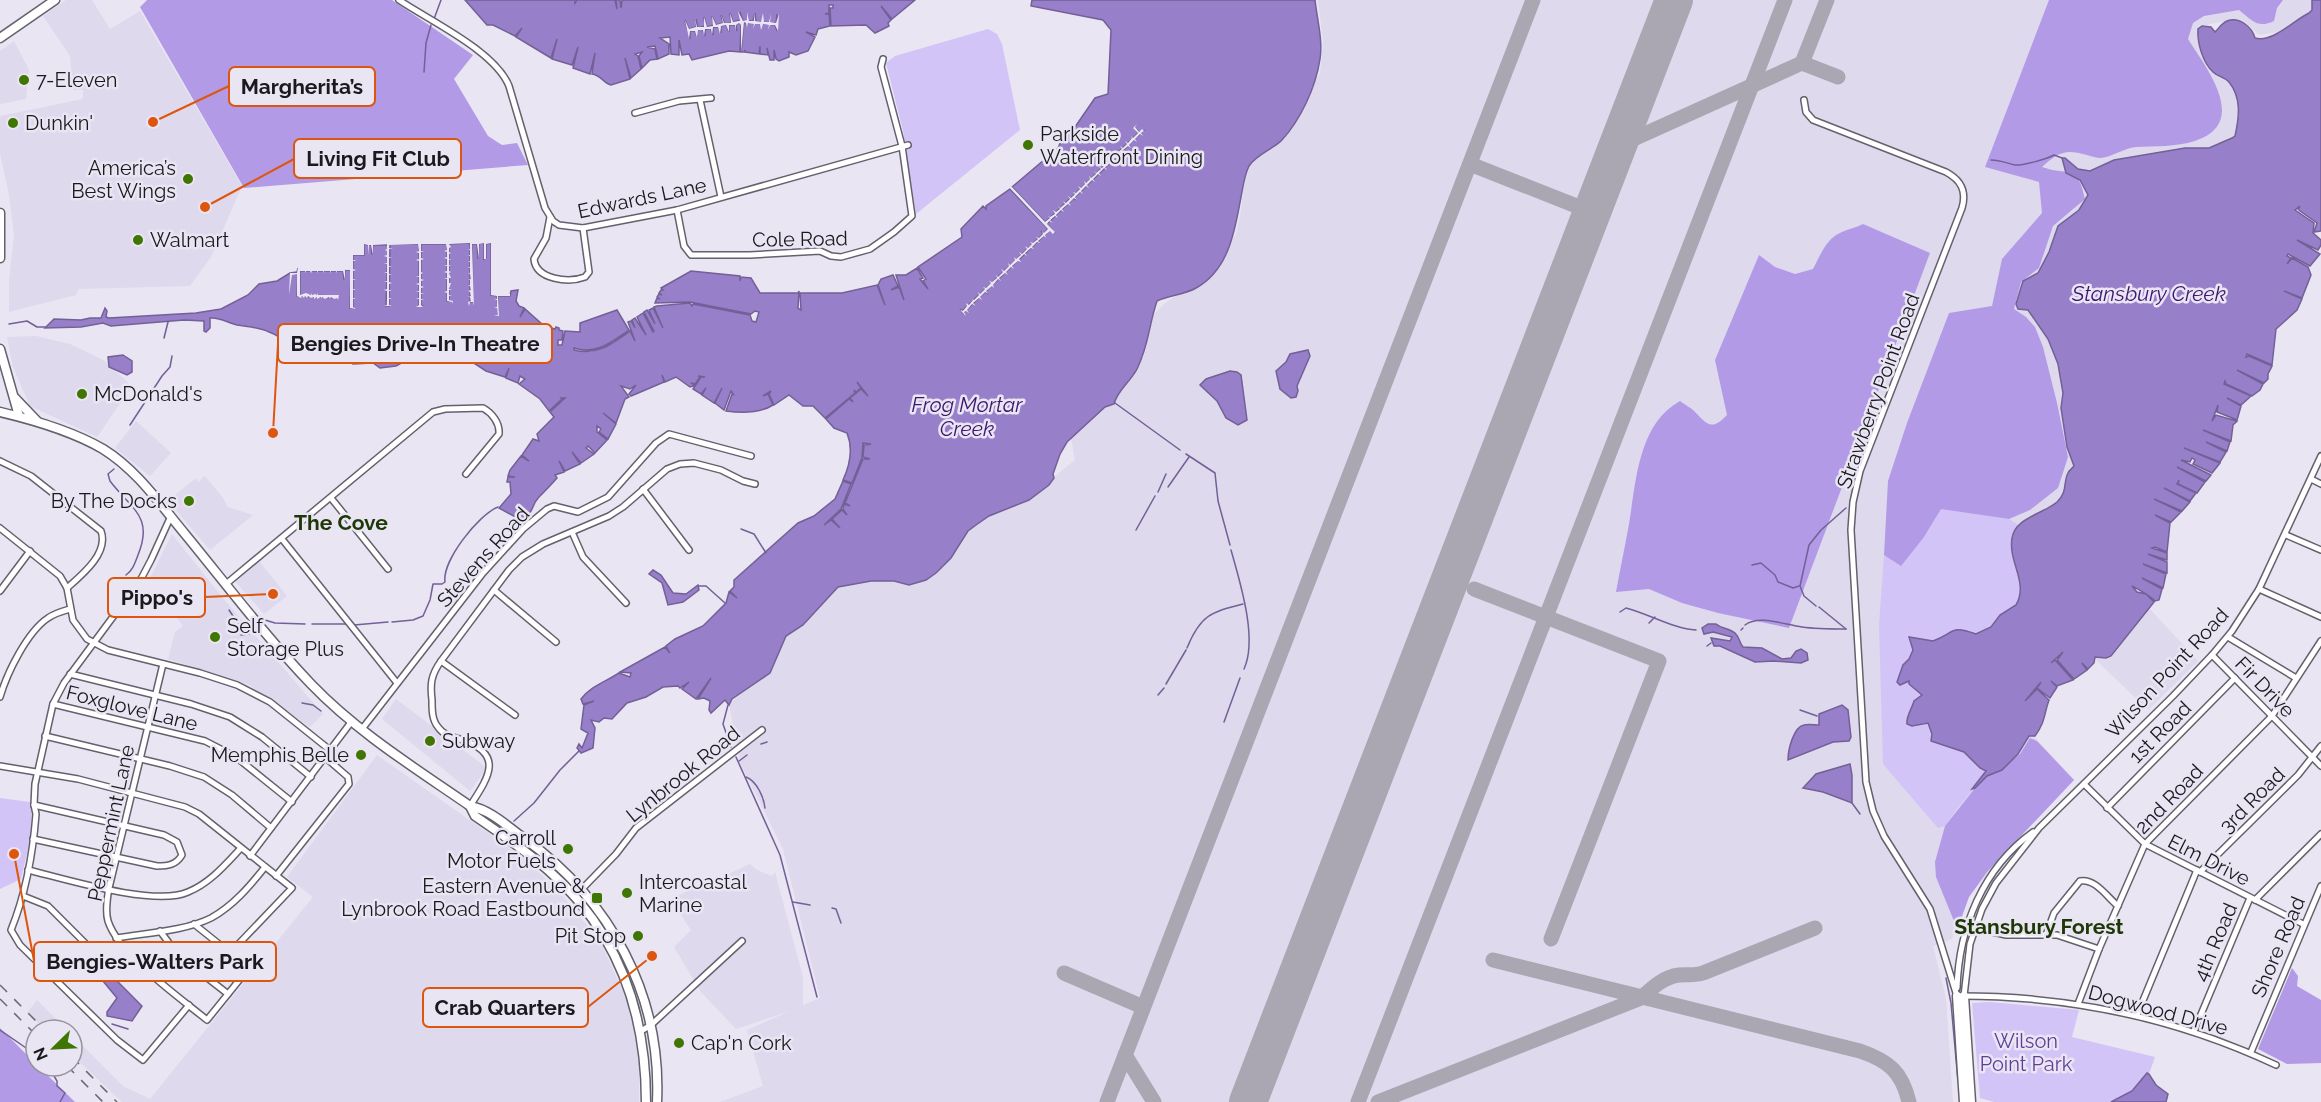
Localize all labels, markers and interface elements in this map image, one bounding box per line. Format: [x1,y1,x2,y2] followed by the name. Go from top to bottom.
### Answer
[229,67,375,106] callout: Margherita’s
[36,68,117,92] place label: 7-Eleven
[17,73,31,87] marker: 7-Eleven
[241,74,363,99] text: Margherita’s
[25,111,93,135] place label: Dunkin'
[6,116,20,130] marker: Dunkin'
[1040,122,1203,169] place label: Parkside Waterfront Dining
[1021,138,1035,152] marker: Parkside Waterfront Dining
[294,139,461,178] callout: Living Fit Club
[306,146,450,171] text: Living Fit Club
[71,156,176,203] place label: America’s Best Wings
[181,172,195,186] marker: America’s Best Wings
[575,173,709,223] street label: Edwards Lane
[752,226,848,252] street label: Cole Road
[150,228,230,252] place label: Walmart
[131,233,145,247] marker: Walmart
[2071,281,2226,306] water label: Stansbury Creek
[1832,290,1924,492] street label: Strawberry Point Road
[278,324,552,363] callout: Bengies Drive-In Theatre
[290,331,540,356] text: Bengies Drive-In Theatre
[94,382,202,406] place label: McDonald's
[75,387,89,401] marker: McDonald's
[912,392,1023,441] water label: Frog Mortar Creek
[51,489,177,513] place label: By The Docks
[182,494,196,508] marker: By The Docks
[432,502,534,612] street label: Stevens Road
[294,510,388,535] district label: The Cove
[108,578,205,617] callout: Pippo's
[121,585,193,610] text: Pippo's
[2101,603,2233,743] street label: Wilson Point Road
[227,614,344,661] place label: Self Storage Plus
[208,630,222,644] marker: Self Storage Plus
[2230,652,2300,723] street label: Fir Drive
[64,680,200,736] street label: Foxglove Lane
[2124,696,2196,768] street label: 1st Road
[621,721,745,827] street label: Lynbrook Road
[442,729,516,753] place label: Subway
[423,734,437,748] marker: Subway
[83,742,139,904] street label: Peppermint Lane
[211,743,349,767] place label: Memphis Belle
[354,748,368,762] marker: Memphis Belle
[2130,759,2208,839] street label: 2nd Road
[2214,762,2290,838] street label: 3rd Road
[447,826,557,873] place label: Carroll Motor Fuels
[2164,829,2254,891] street label: Elm Drive
[561,842,575,856] marker: Carroll Motor Fuels
[639,870,747,917] place label: Intercoastal Marine
[341,874,586,921] place label: Eastern Avenue & Lynbrook Road Eastbound
[620,886,634,900] marker: Intercoastal Marine
[590,891,604,905] marker: Eastern Avenue & Lynbrook Road Eastbound
[2246,893,2310,1001] street label: Shore Road
[2188,899,2242,985] street label: 4th Road
[1954,914,2124,939] district label: Stansbury Forest
[555,924,626,948] place label: Pit Stop
[631,929,645,943] marker: Pit Stop
[34,942,276,981] callout: Bengies-Walters Park
[46,949,264,974] text: Bengies-Walters Park
[2086,980,2231,1040] street label: Dogwood Drive
[423,988,588,1027] callout: Crab Quarters
[435,995,575,1020] text: Crab Quarters
[24,1018,84,1078] north arrow
[1980,1029,2073,1076] park label: Wilson Point Park
[691,1031,792,1055] place label: Cap'n Cork
[672,1036,686,1050] marker: Cap'n Cork
[30,1044,52,1063] text: N

